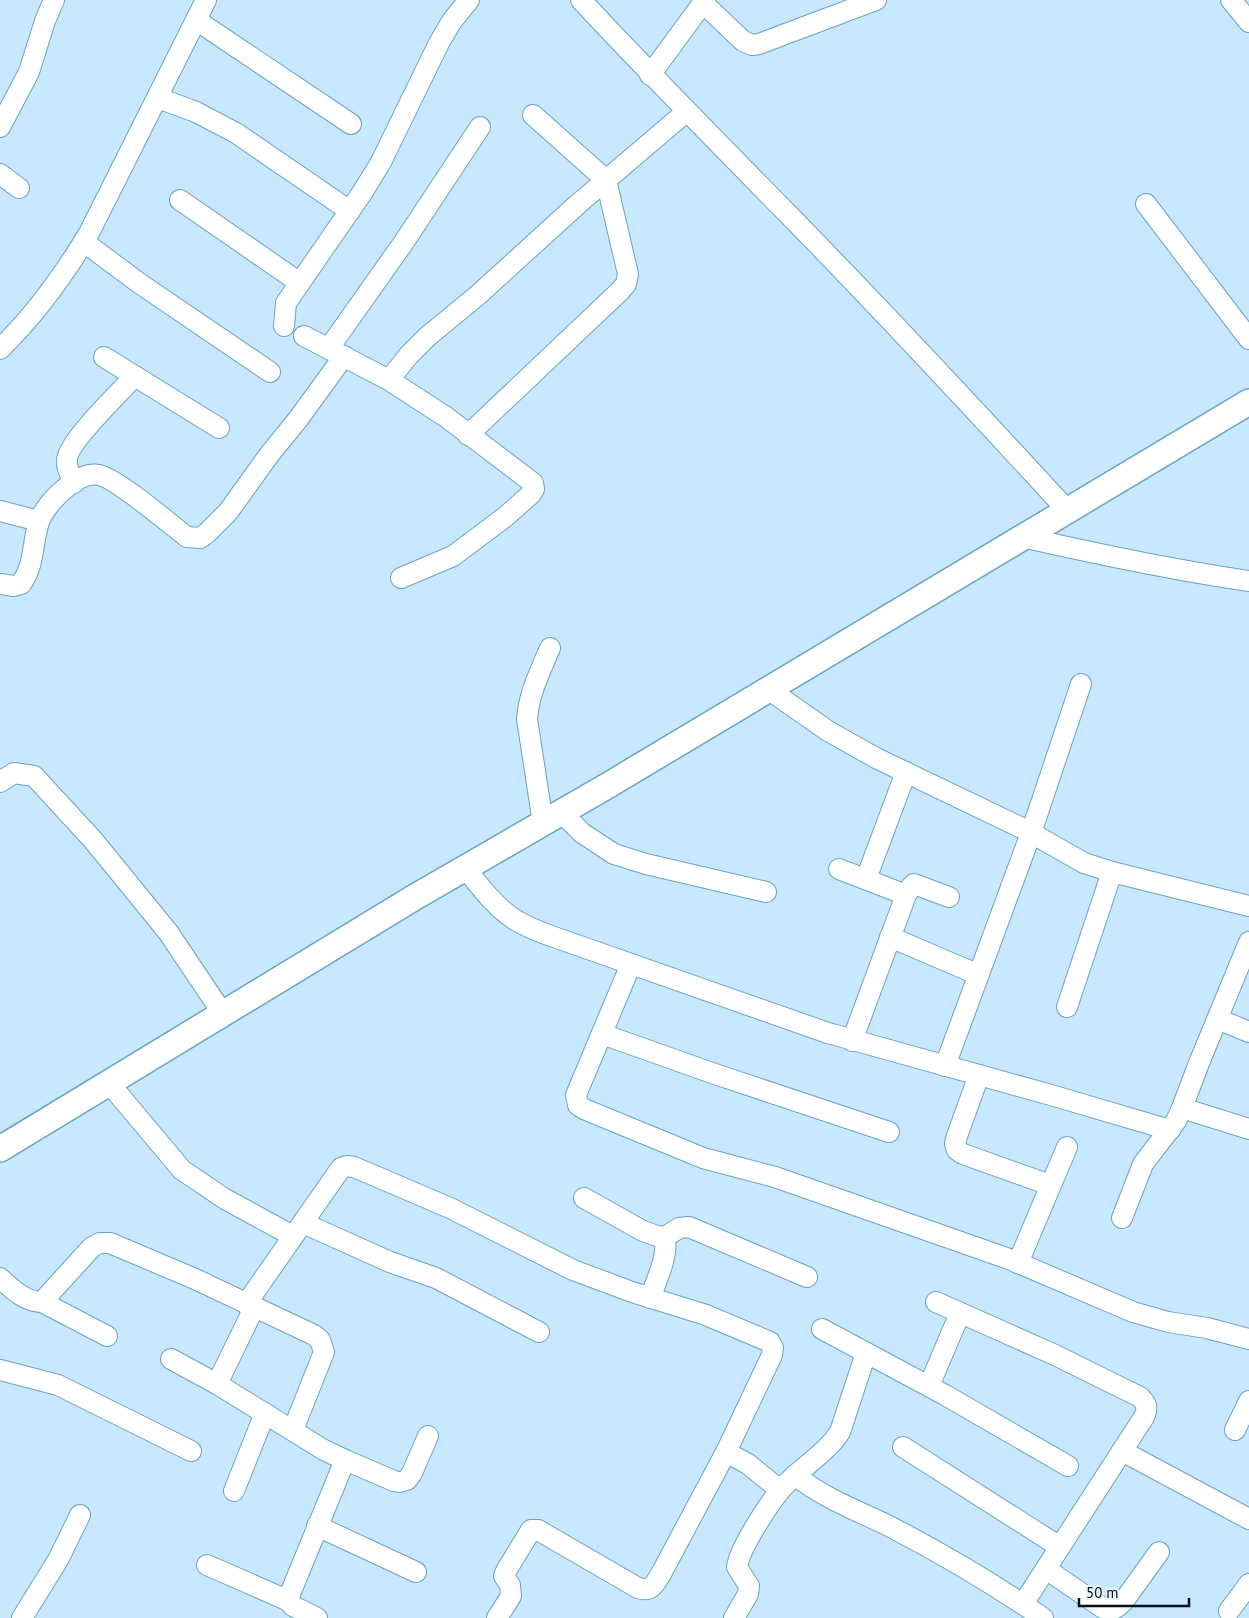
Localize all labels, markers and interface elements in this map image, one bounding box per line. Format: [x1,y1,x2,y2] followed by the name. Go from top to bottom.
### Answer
[1079,1576,1189,1608] scale bar
[1086,1583,1119,1602] text: 50 m

